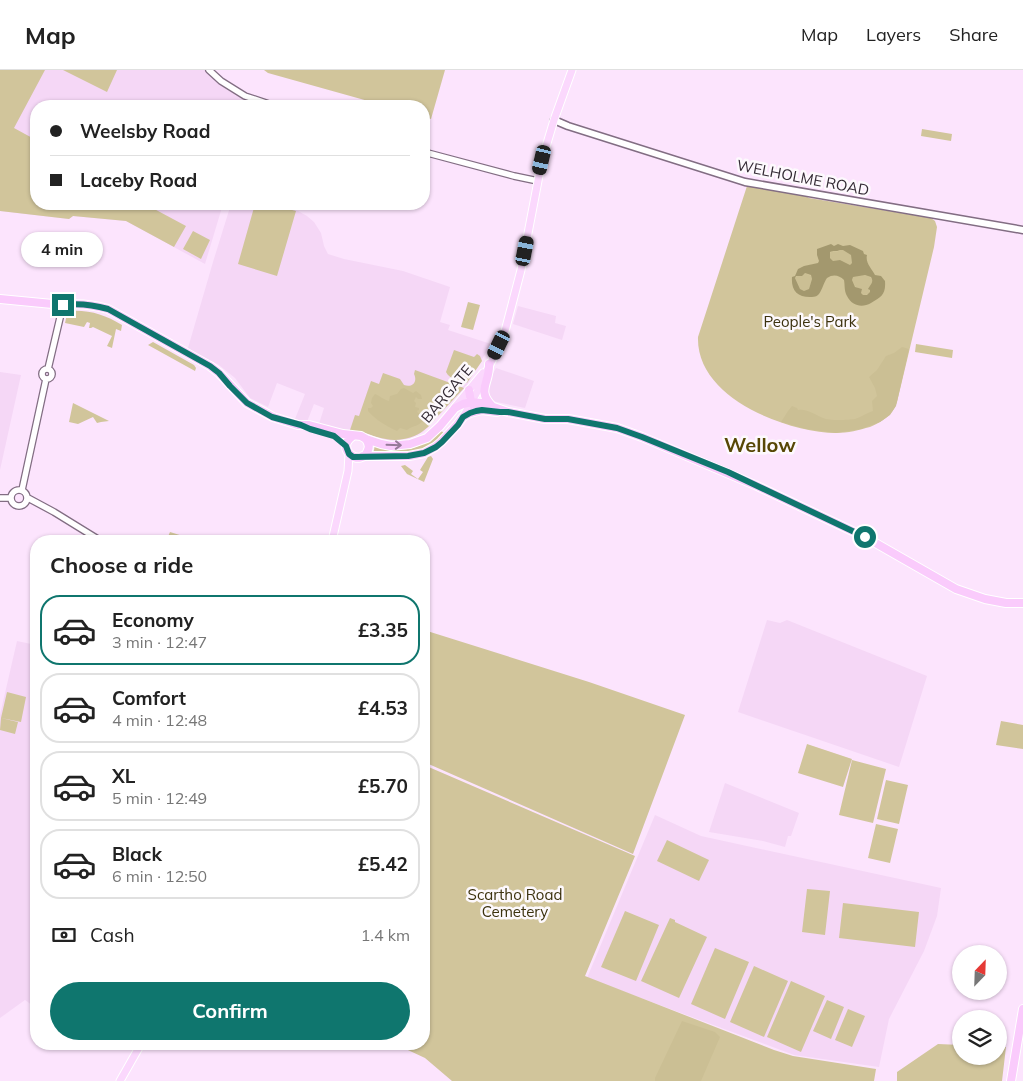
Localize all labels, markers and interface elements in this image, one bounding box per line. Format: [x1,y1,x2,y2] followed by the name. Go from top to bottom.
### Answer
[25,20,76,50] text: Map
[801,23,838,46] text: Map
[866,23,921,46] text: Layers
[949,23,998,46] text: Share
[80,119,210,143] text: Weelsby Road
[531,144,552,176] car
[735,155,871,200] street label: WELHOLME ROAD
[80,168,197,192] text: Laceby Road
[22,232,104,268] callout: 4 min
[514,235,535,267] car
[41,239,83,259] text: 4 min
[52,294,74,316] route end
[763,312,857,331] park label: People's Park
[485,328,512,362] car
[417,361,477,427] street label: BARGATE
[724,432,796,457] district label: Wellow
[386,440,402,450] one-way arrow
[854,526,876,548] route start
[50,551,193,579] text: Choose a ride
[52,608,97,653] icon: car
[112,608,194,632] text: Economy
[358,618,408,642] text: £3.35
[112,632,207,652] text: 3 min · 12:47
[52,686,97,731] icon: car
[112,686,186,710] text: Comfort
[358,696,408,720] text: £4.53
[112,710,207,730] text: 4 min · 12:48
[52,764,97,809] icon: car
[112,764,135,788] text: XL
[358,774,408,798] text: £5.70
[112,788,207,808] text: 5 min · 12:49
[52,842,97,887] icon: car
[112,842,162,866] text: Black
[358,852,408,876] text: £5.42
[112,866,207,886] text: 6 min · 12:50
[468,885,562,921] park label: Scartho Road Cemetery
[50,921,78,949] icon: cash
[90,923,135,947] text: Cash
[361,925,410,945] text: 1.4 km
[952,945,1008,1000] north arrow
[952,945,1007,1065] map controls
[50,982,410,1040] button: Confirm
[952,1010,1007,1065] button: layers

